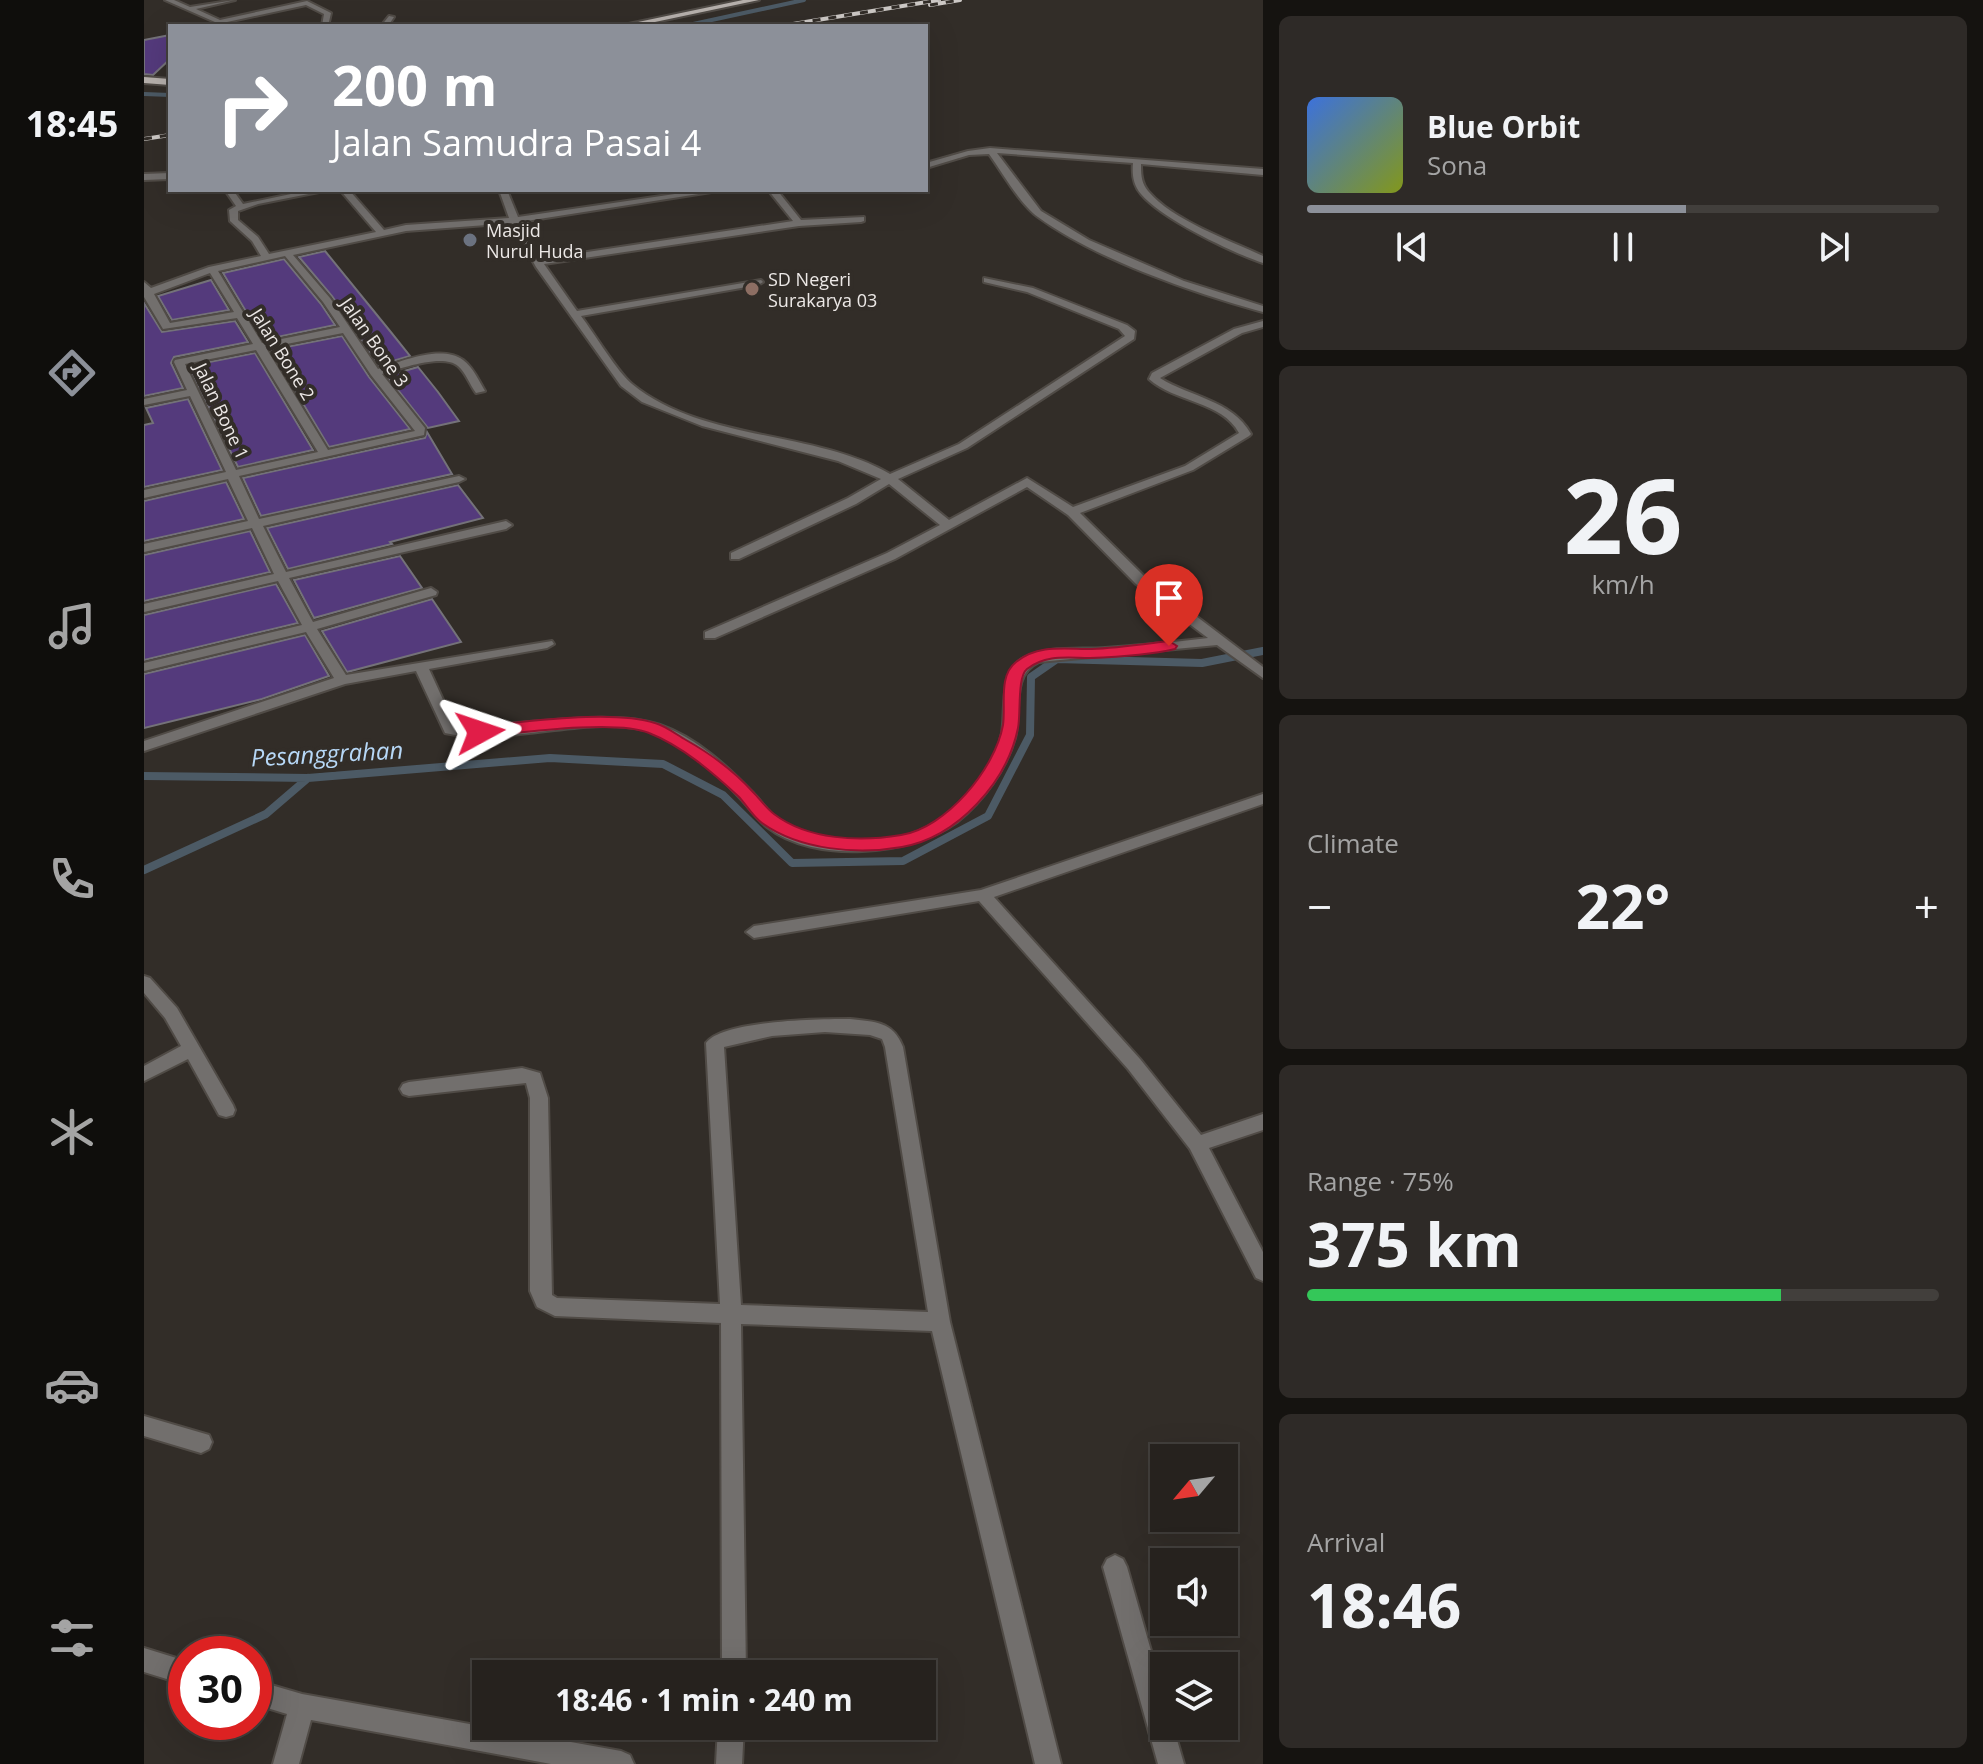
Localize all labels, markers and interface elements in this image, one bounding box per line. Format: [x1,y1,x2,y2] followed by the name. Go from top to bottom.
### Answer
[332,46,498,122] text: 200 m
[200,56,304,160] icon: right
[26,99,118,148] text: 18:45
[1427,106,1580,147] text: Blue Orbit
[332,118,701,167] text: Jalan Samudra Pasai 4
[1427,147,1487,183] text: Sona
[486,218,584,263] place label: Masjid Nurul Huda
[1390,225,1434,269] icon: previous
[1601,225,1645,269] icon: pause
[1812,225,1856,269] icon: next
[461,231,479,249] marker: Masjid Nurul Huda
[768,267,877,312] place label: SD Negeri Surakarya 03
[743,280,761,298] marker: SD Negeri Surakarya 03
[334,291,415,391] street label: Jalan Bone 3
[244,302,321,404] street label: Jalan Bone 2
[44,345,100,401] icon: directions
[188,357,255,463] street label: Jalan Bone 1
[1564,443,1682,584] text: 26
[1135,564,1203,646] pin
[1591,566,1655,602] text: km/h
[1147,576,1191,620] icon: arrive
[44,598,100,654] icon: music
[438,690,522,774] position arrow
[250,733,404,773] water label: Pesanggrahan
[1307,825,1399,861] text: Climate
[44,851,100,907] icon: phone
[1576,865,1670,947] text: 22°
[1307,876,1332,936] text: −
[1914,876,1939,936] text: +
[44,1104,100,1160] icon: climate
[1307,1163,1454,1199] text: Range · 75%
[1307,1203,1522,1285] text: 375 km
[44,1357,100,1413] icon: car
[1150,1444,1238,1532] north arrow
[1150,1444,1238,1740] map controls
[1307,1524,1385,1560] text: Arrival
[1150,1548,1238,1636] button: sound
[1307,1564,1461,1646] text: 18:46
[44,1610,100,1666] icon: filters
[168,1636,272,1740] speed limit sign: 30
[1150,1652,1238,1740] button: layers
[555,1679,853,1720] text: 18:46 · 1 min · 240 m

